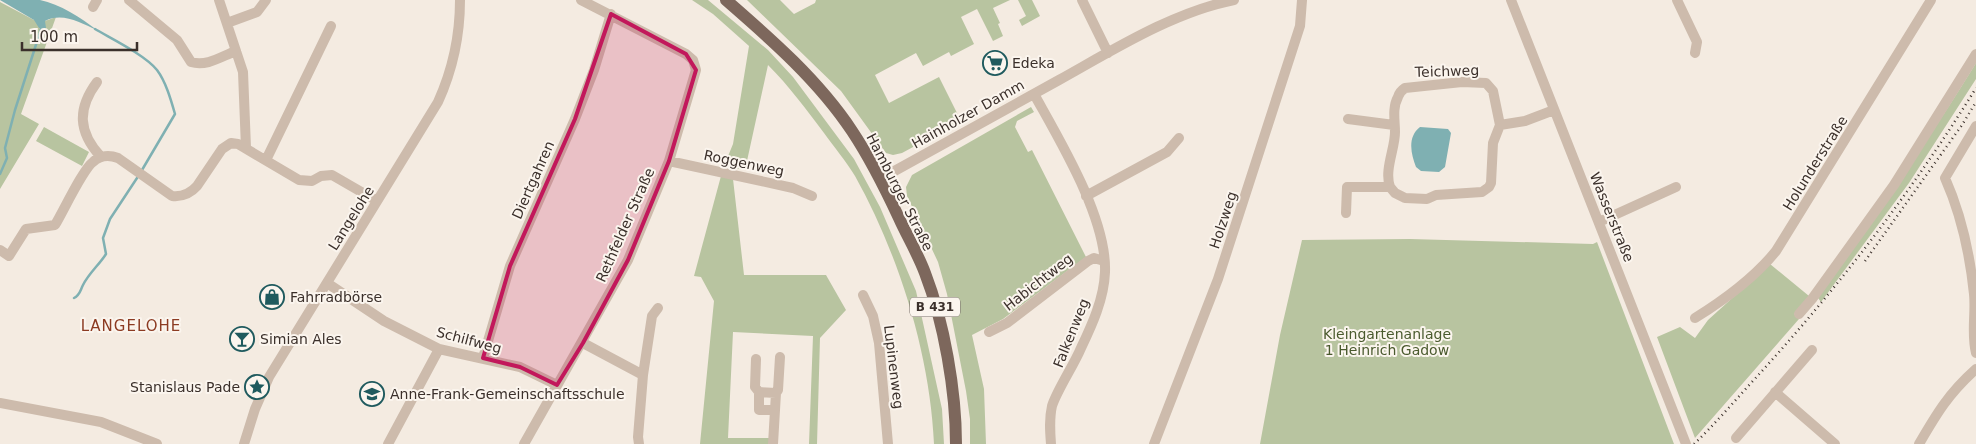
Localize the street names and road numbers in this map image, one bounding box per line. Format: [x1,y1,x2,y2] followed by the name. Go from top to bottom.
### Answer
[1414,62,1479,80] street label: Teichweg
[909,76,1027,152] street label: Hainholzer Damm
[1779,113,1851,213] street label: Holunderstraße
[863,131,937,253] street label: Hamburger Straße
[509,138,557,222] street label: Diertgahren
[702,147,786,179] street label: Roggenweg
[593,165,657,285] street label: Rethfelder Straße
[1587,170,1637,264] street label: Wasserstraße
[325,183,377,253] street label: Langelohe
[1206,189,1240,251] street label: Holzweg
[1000,250,1076,314] street label: Habichtweg
[1050,296,1092,370] street label: Falkenweg
[910,298,960,316] road number: B 431
[435,324,503,356] street label: Schilfweg
[881,324,907,410] street label: Lupinenweg

